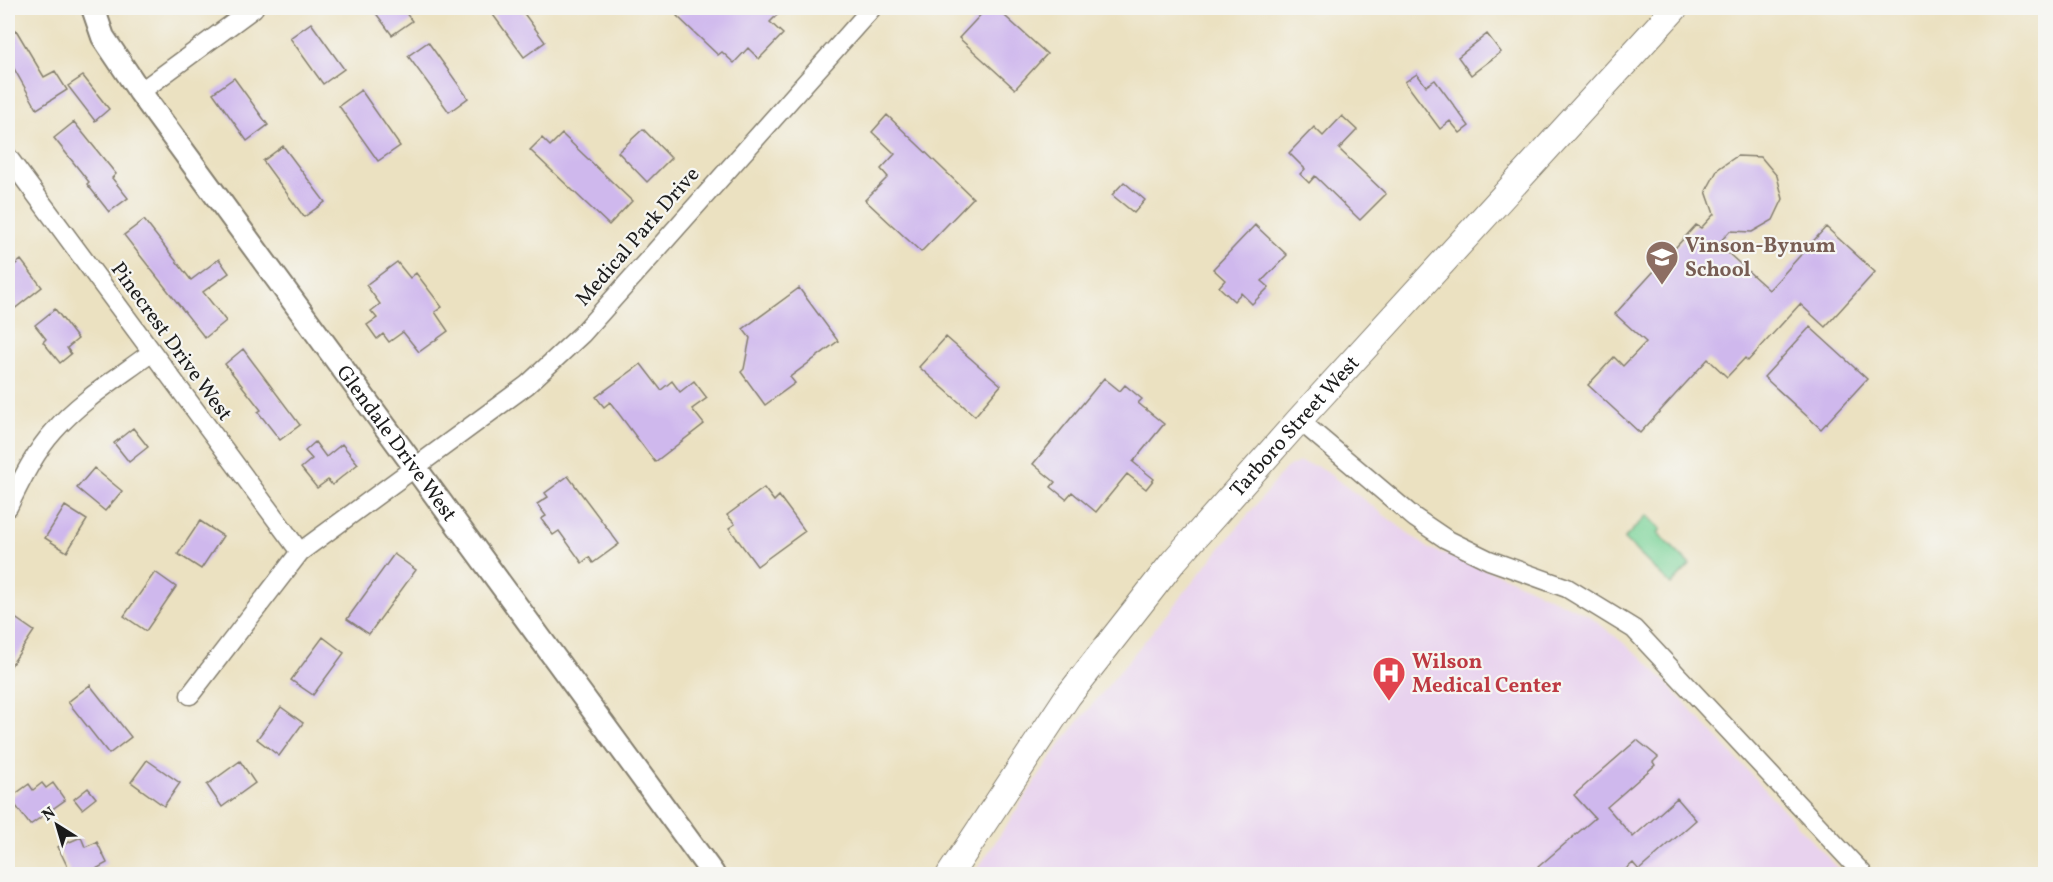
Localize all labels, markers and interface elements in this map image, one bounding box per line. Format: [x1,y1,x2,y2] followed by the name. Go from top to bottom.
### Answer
[569,161,707,313] street label: Medical Park Drive
[1685,232,1836,285] place label: Vinson-Bynum School
[1644,239,1680,286] school or university icon: Vinson-Bynum School
[103,256,238,427] street label: Pinecrest Drive West
[1224,350,1367,504] street label: Tarboro Street West
[329,360,463,528] street label: Glendale Drive West
[1412,648,1562,701] place label: Wilson Medical Center
[1371,655,1407,702] hospital icon: Wilson Medical Center
[27,795,87,855] north arrow
[38,802,61,827] text: N

